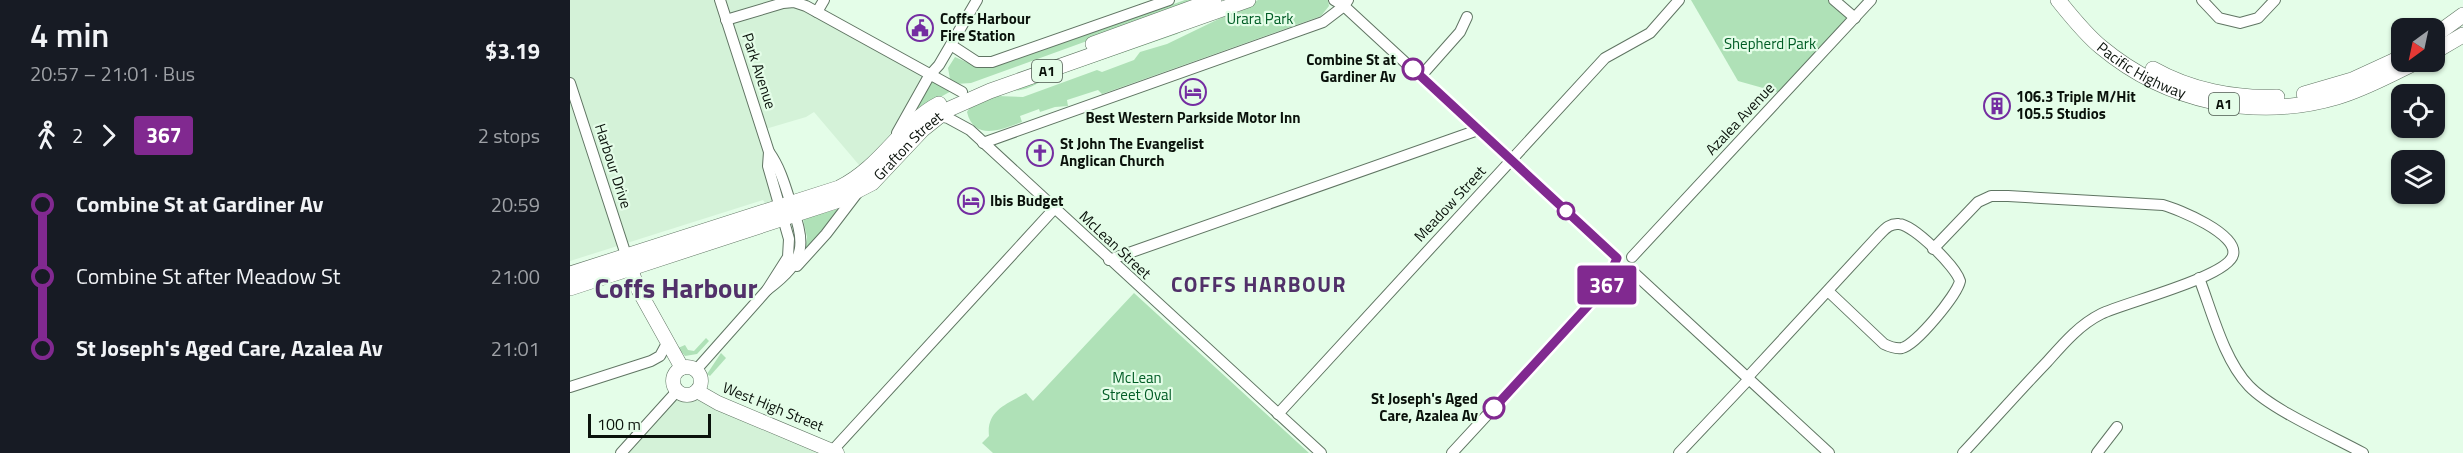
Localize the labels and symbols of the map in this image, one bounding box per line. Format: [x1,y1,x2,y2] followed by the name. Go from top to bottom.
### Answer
[940,7,1031,47] place label: Coffs Harbour Fire Station
[1226,7,1294,30] park label: Urara Park
[905,13,935,43] public building icon: Coffs Harbour Fire Station
[2391,18,2445,72] north arrow
[736,30,783,112] street label: Park Avenue
[1724,32,1816,55] park label: Shepherd Park
[2092,36,2189,104] street label: Pacific Highway
[1306,48,1397,88] place label: Combine St at Gardiner Av
[1402,58,1424,80] marker: Combine St at Gardiner Av
[1032,60,1062,82] road number: A1
[1178,77,1208,107] hotel icon: Best Western Parkside Motor Inn
[1700,77,1779,160] street label: Azalea Avenue
[2016,85,2136,125] place label: 106.3 Triple M/Hit 105.5 Studios
[1982,91,2012,121] building icon: 106.3 Triple M/Hit 105.5 Studios
[2209,93,2239,115] road number: A1
[868,105,948,186] street label: Grafton Street
[1085,106,1301,129] place label: Best Western Parkside Motor Inn
[589,120,638,211] street label: Harbour Drive
[1060,132,1205,172] place label: St John The Evangelist Anglican Church
[1025,138,1055,168] church icon: St John The Evangelist Anglican Church
[1408,160,1492,247] street label: Meadow Street
[956,186,986,216] hotel icon: Ibis Budget
[990,189,1064,212] place label: Ibis Budget
[1557,202,1575,220] unlabelled marker
[1074,205,1157,285] street label: McLean Street
[1572,266,1642,304] line badge: 367
[595,267,757,308] district label: Coffs Harbour
[1171,268,1347,300] district label: COFFS HARBOUR
[1102,366,1172,406] park label: McLean Street Oval
[719,376,828,438] street label: West High Street
[1371,387,1479,427] place label: St Joseph's Aged Care, Azalea Av
[1483,397,1505,419] marker: St Joseph's Aged Care, Azalea Av
[588,411,711,438] scale bar

